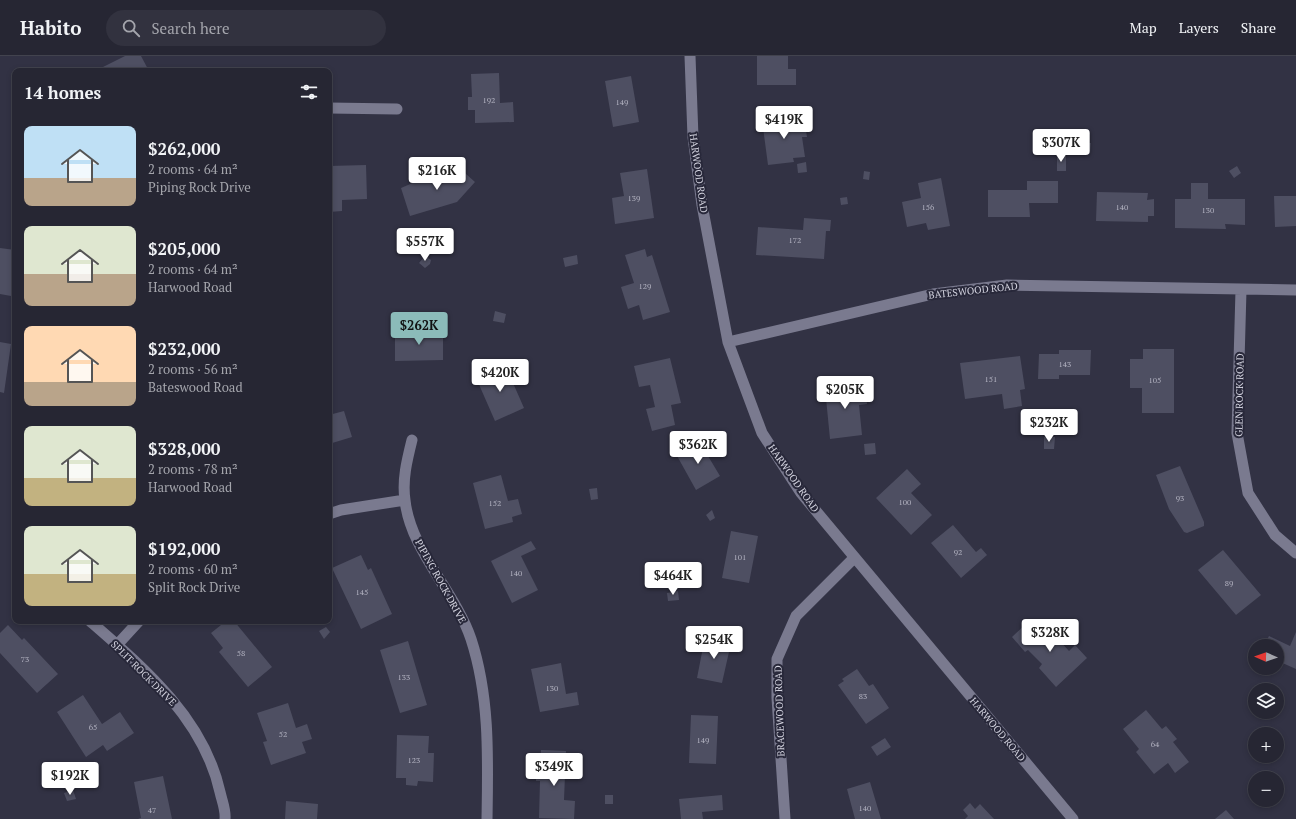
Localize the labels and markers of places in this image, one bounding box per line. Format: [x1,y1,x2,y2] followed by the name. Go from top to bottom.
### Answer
[756,106,812,140] pin: $419K
[1033,129,1089,163] pin: $307K
[409,157,465,191] pin: $216K
[397,228,453,262] pin: $557K
[391,312,447,346] pin: $262K
[472,359,528,393] pin: $420K
[817,376,873,410] pin: $205K
[1021,409,1077,443] pin: $232K
[670,431,726,465] pin: $362K
[645,562,701,596] pin: $464K
[1022,619,1078,653] pin: $328K
[686,626,742,660] pin: $254K
[526,753,582,787] pin: $349K
[42,762,98,796] pin: $192K

